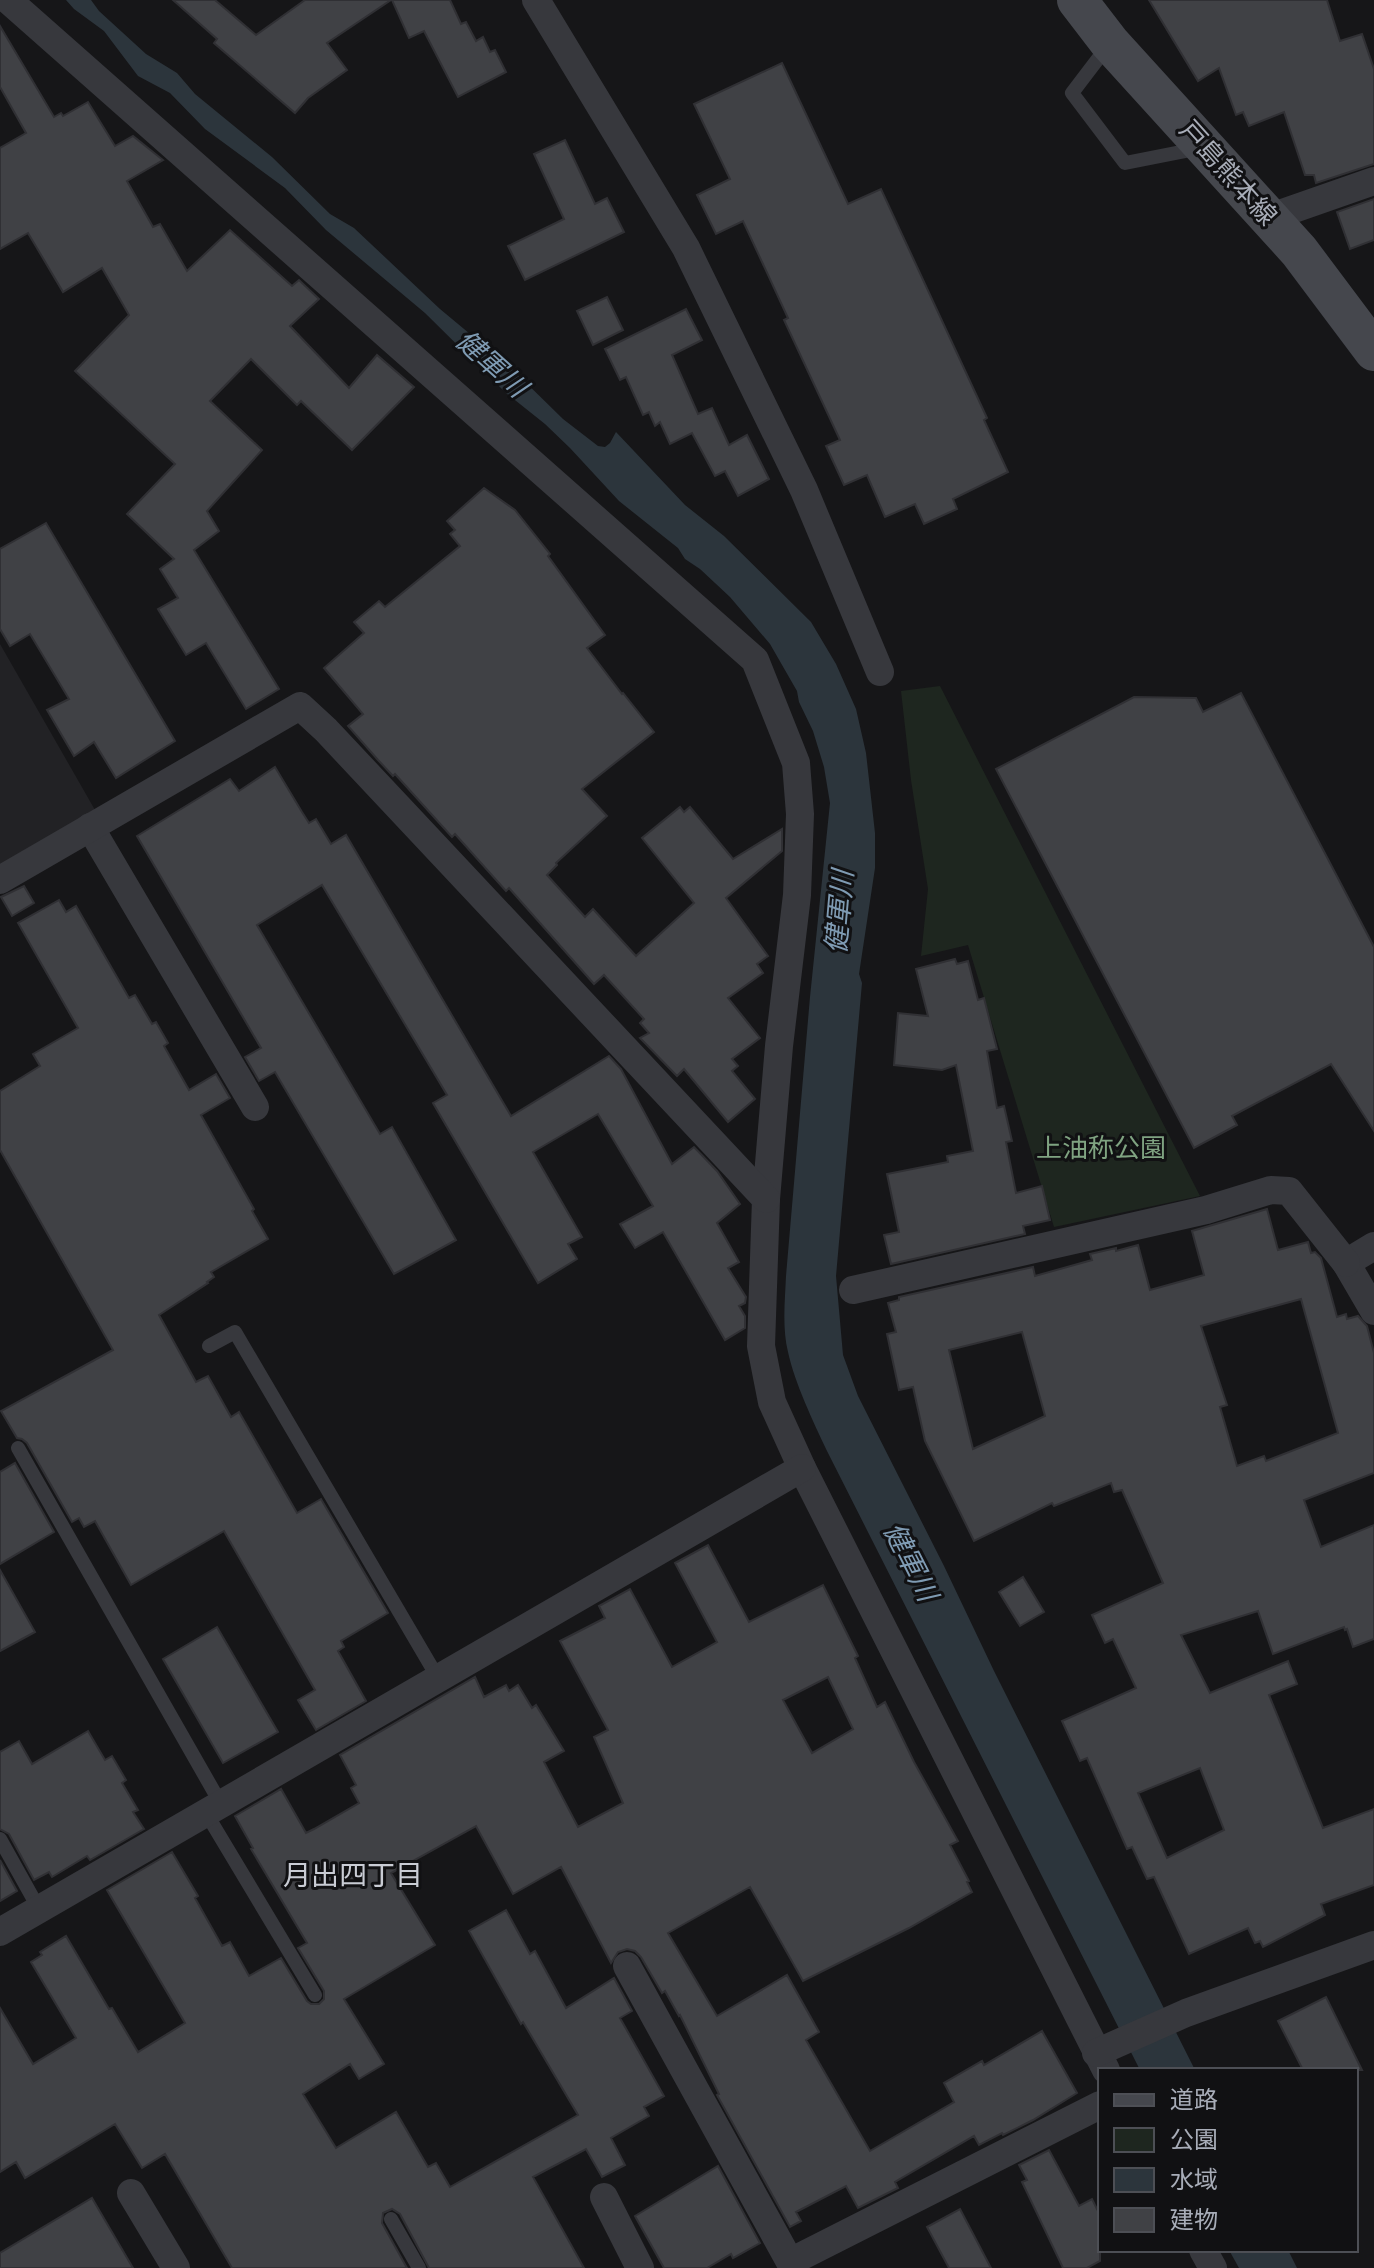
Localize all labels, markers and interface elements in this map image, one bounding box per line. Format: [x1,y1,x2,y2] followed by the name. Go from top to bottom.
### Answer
[1173,114,1283,232] street label: 戸島熊本線
[448,323,536,407] water label: 健軍川
[819,866,861,955] water label: 健軍川
[1036,1133,1166,1164] park label: 上油称公園
[876,1517,946,1610] water label: 健軍川
[283,1859,423,1893] district label: 月出四丁目
[1098,2068,1358,2252] legend
[1170,2086,1218,2115] text: 道路
[1170,2126,1218,2155] text: 公園
[1170,2166,1218,2195] text: 水域
[1170,2206,1218,2235] text: 建物

